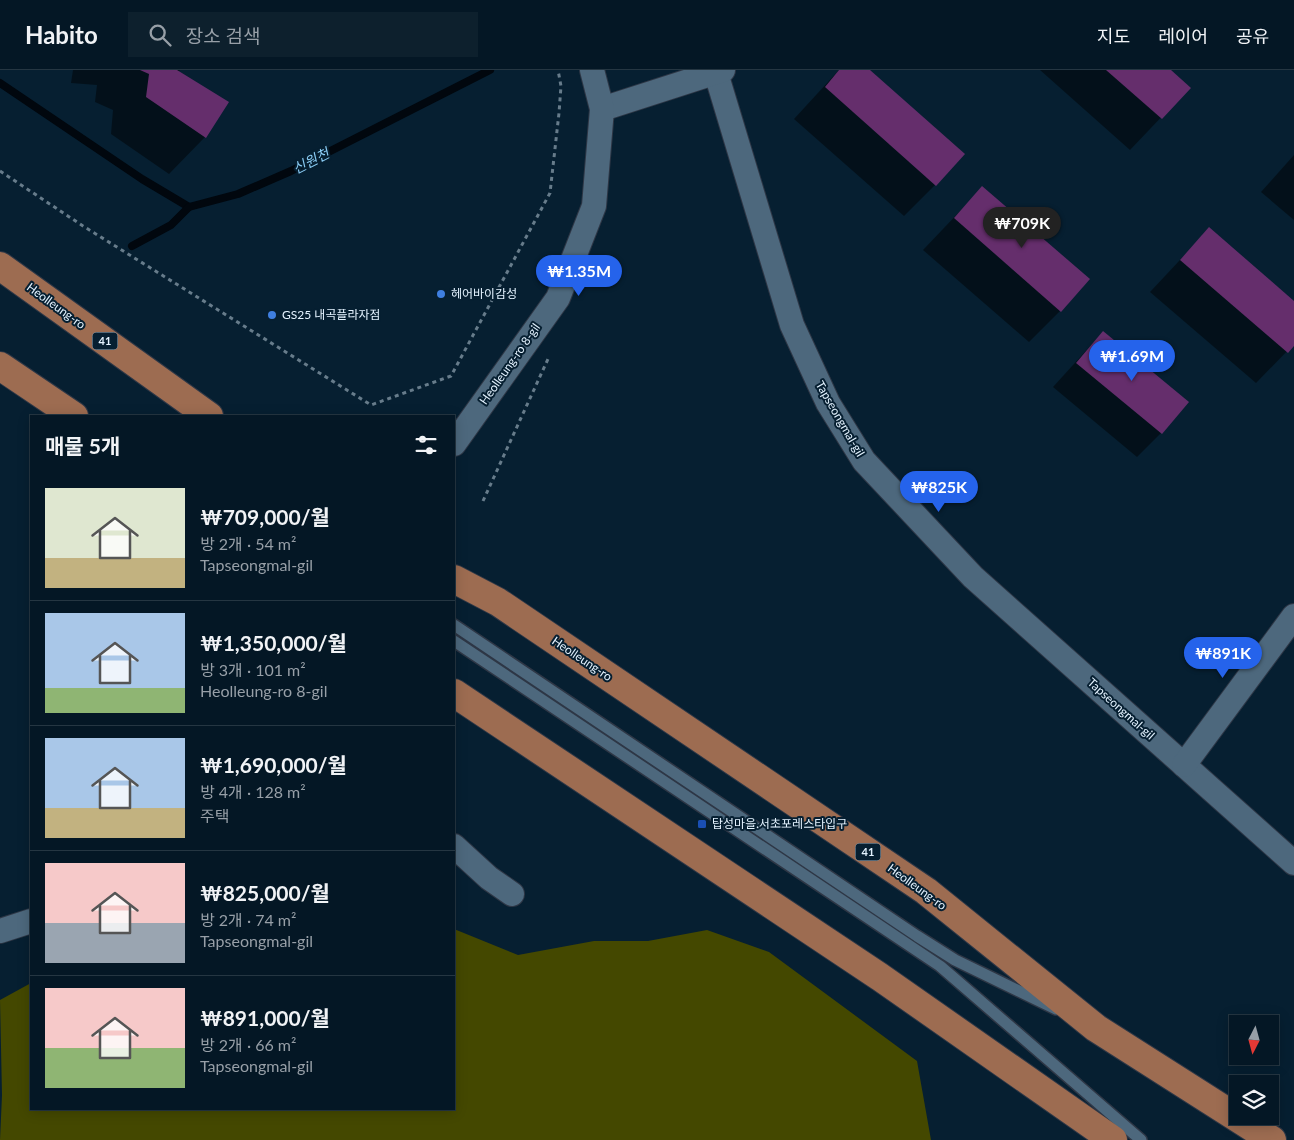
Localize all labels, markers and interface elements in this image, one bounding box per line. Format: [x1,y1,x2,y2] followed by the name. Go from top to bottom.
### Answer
[128,12,478,57] search box
[25,20,98,49] text: Habito
[146,21,174,49] icon: search
[186,24,261,47] text: 장소 검색
[1097,25,1130,47] text: 지도
[1158,25,1208,47] text: 레이어
[1236,25,1269,47] text: 공유
[290,144,333,177] water label: 신원천
[987,206,1057,249] pin: ₩709K
[994,213,1050,232] text: ₩709K
[538,254,620,297] pin: ₩1.35M
[547,261,611,280] text: ₩1.35M
[24,279,89,332] street label: Heolleung-ro
[451,286,517,301] place label: 헤어바이감성
[435,288,447,300] marker: 헤어바이감성
[282,307,381,322] place label: GS25 내곡플라자점
[266,309,278,321] marker: GS25 내곡플라자점
[476,320,543,407] street label: Heolleung-ro 8-gil
[92,332,118,350] road number: 41
[1091,340,1173,382] pin: ₩1.69M
[1100,346,1164,365] text: ₩1.69M
[813,378,868,459] street label: Tapseongmal-gil
[412,431,440,459] icon: filters
[45,433,120,458] text: 매물 5개
[904,470,974,513] pin: ₩825K
[911,477,967,496] text: ₩825K
[200,504,330,529] text: ₩709,000/월
[85,508,145,568] icon: home
[200,534,296,553] text: 방 2개 · 54 m²
[200,555,313,574] text: Tapseongmal-gil
[200,630,347,655] text: ₩1,350,000/월
[85,633,145,693] icon: home
[549,633,615,684] street label: Heolleung-ro
[1188,636,1258,679] pin: ₩891K
[1195,643,1251,662] text: ₩891K
[200,660,306,679] text: 방 3개 · 101 m²
[1085,675,1158,743] street label: Tapseongmal-gil
[200,681,327,700] text: Heolleung-ro 8-gil
[200,752,347,777] text: ₩1,690,000/월
[85,758,145,818] icon: home
[200,782,306,801] text: 방 4개 · 128 m²
[200,806,229,825] text: 주택
[712,816,847,831] place label: 탑성마을.서초포레스타입구
[696,818,708,830] marker: 탑성마을.서초포레스타입구
[856,844,880,860] road number: 41
[885,860,950,913] street label: Heolleung-ro
[200,880,330,905] text: ₩825,000/월
[85,883,145,943] icon: home
[200,910,296,929] text: 방 2개 · 74 m²
[200,931,313,950] text: Tapseongmal-gil
[200,1005,330,1030] text: ₩891,000/월
[85,1008,145,1068] icon: home
[1229,1015,1279,1065] north arrow
[1229,1015,1279,1125] map controls
[200,1035,296,1054] text: 방 2개 · 66 m²
[200,1056,313,1075] text: Tapseongmal-gil
[1229,1075,1279,1125] button: layers

